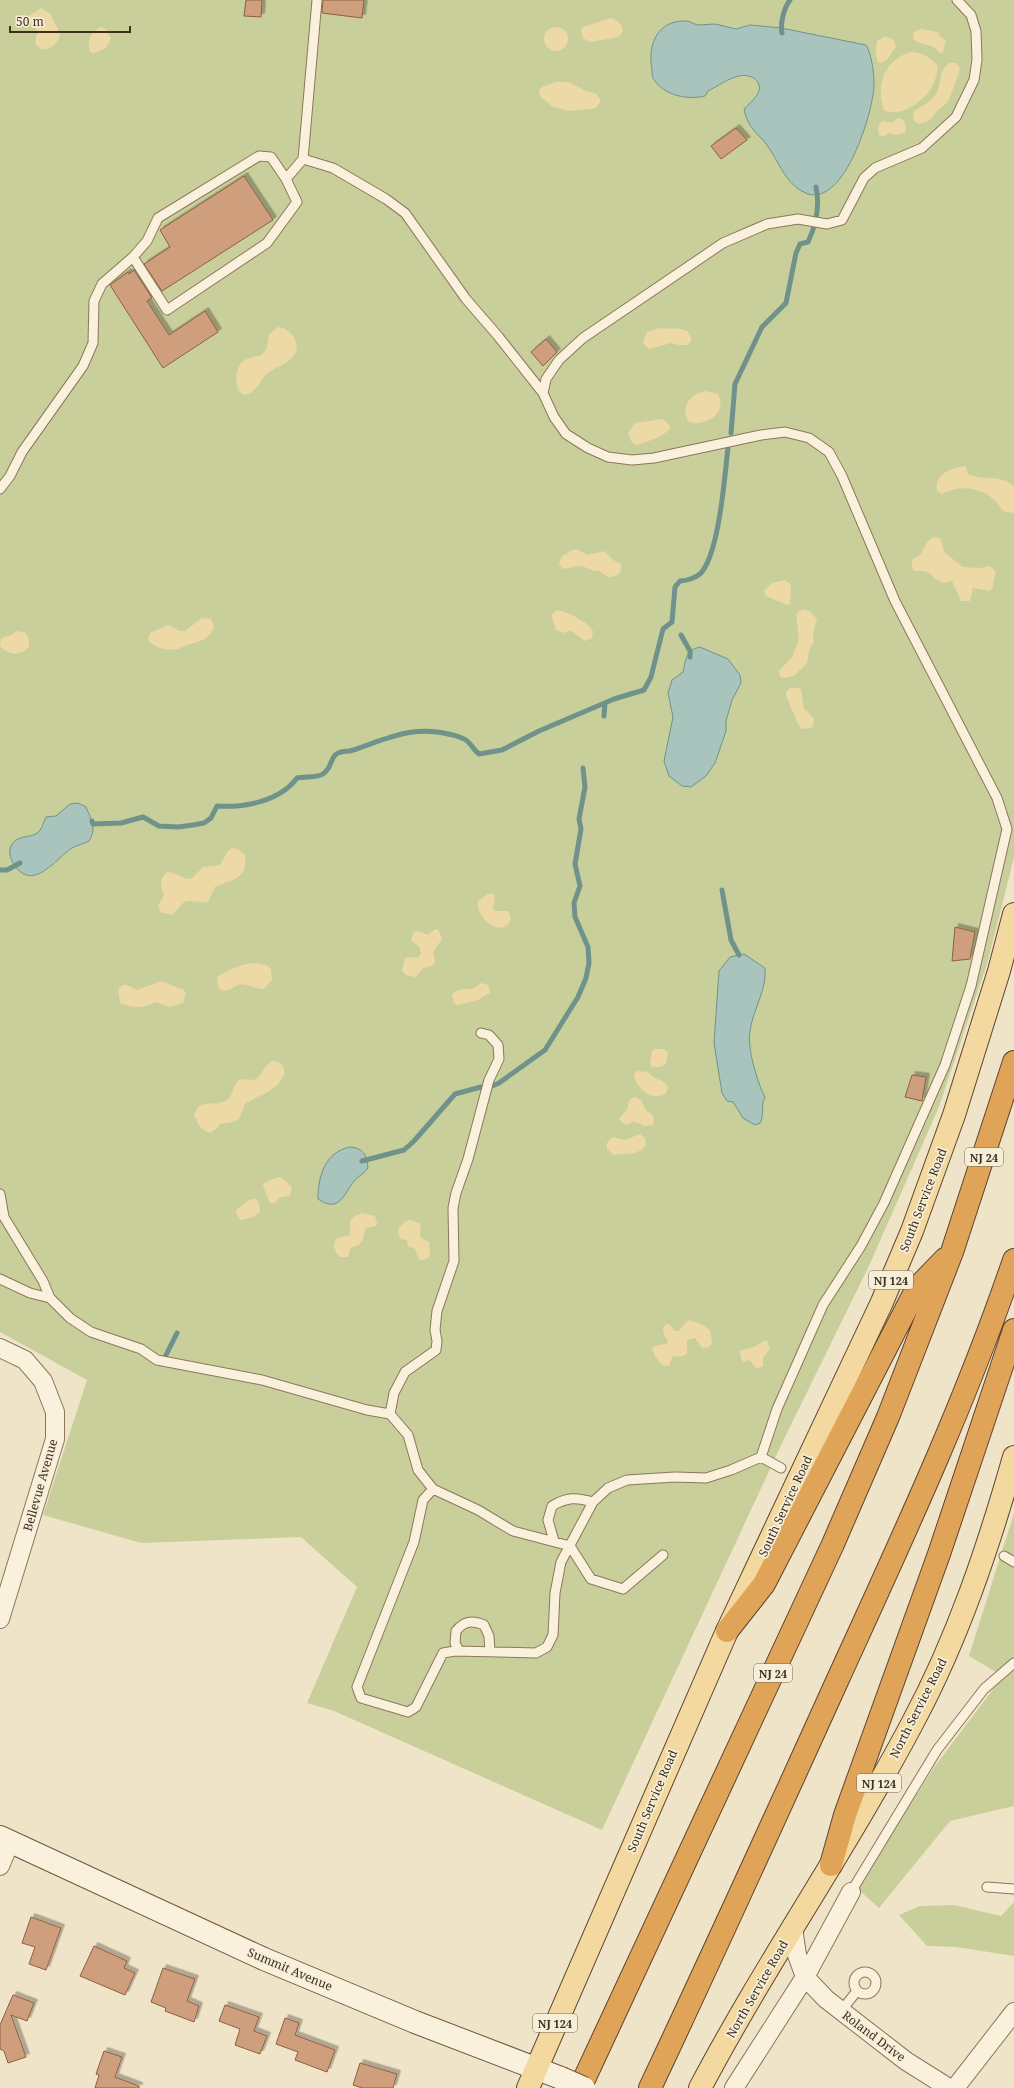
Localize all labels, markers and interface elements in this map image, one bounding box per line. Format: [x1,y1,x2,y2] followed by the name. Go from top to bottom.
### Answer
[10,8,130,34] scale bar
[16,13,44,30] text: 50 m
[895,1145,951,1254] street label: South Service Road
[965,1148,1003,1166] road number: NJ 24
[869,1271,913,1289] road number: NJ 124
[19,1437,61,1533] street label: Bellevue Avenue
[754,1452,816,1559] street label: South Service Road
[885,1654,951,1761] street label: North Service Road
[754,1664,792,1682] road number: NJ 24
[623,1747,682,1855] street label: South Service Road
[857,1774,901,1792] road number: NJ 124
[722,1936,792,2041] street label: North Service Road
[245,1943,335,1995] street label: Summit Avenue
[839,2007,909,2065] street label: Roland Drive
[533,2014,577,2032] road number: NJ 124

